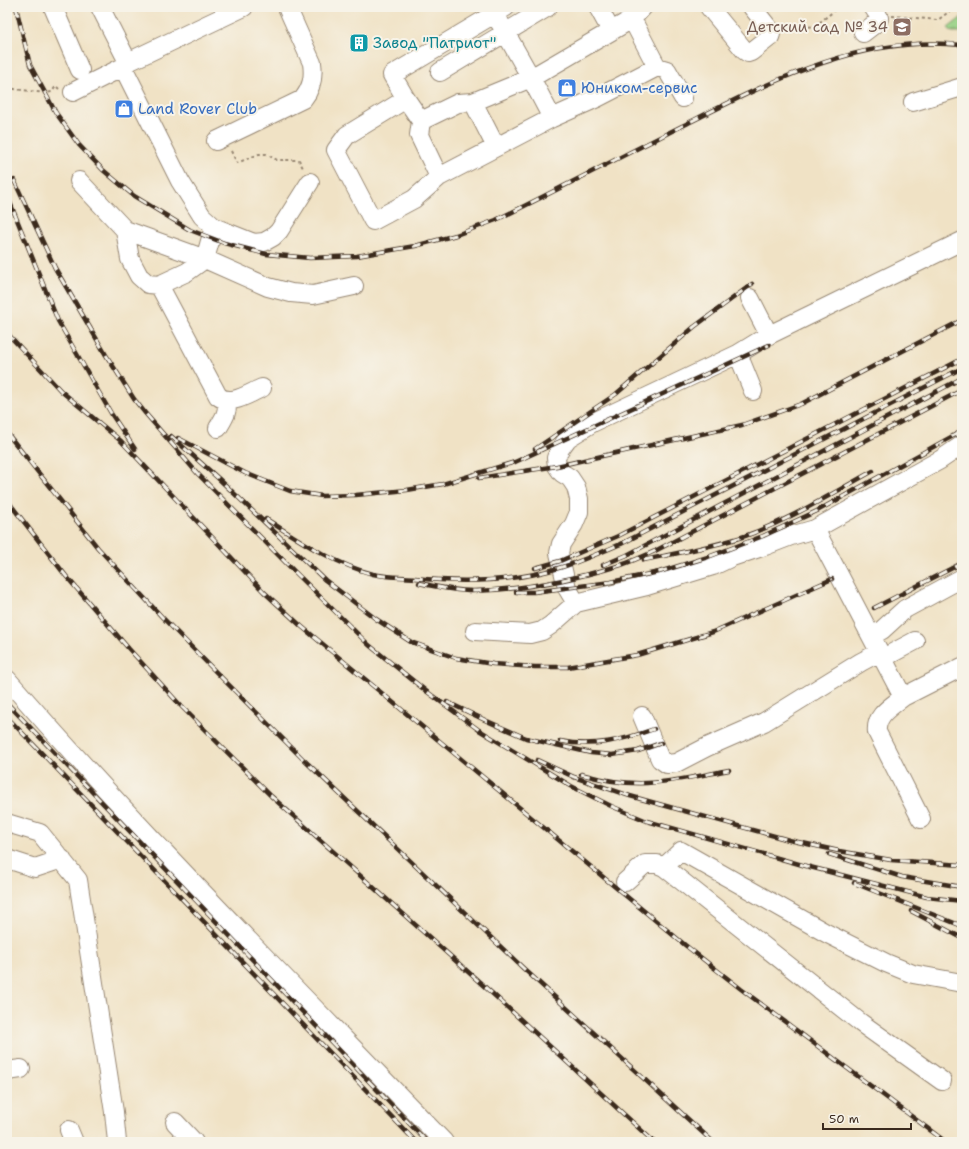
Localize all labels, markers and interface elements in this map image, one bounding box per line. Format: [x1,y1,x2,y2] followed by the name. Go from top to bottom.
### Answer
[891,16,913,38] school or university icon: Детский сад № 34
[747,17,888,37] place label: Детский сад № 34
[348,32,370,54] building icon: Завод "Патриот"
[373,33,496,53] place label: Завод "Патриот"
[556,77,578,99] shop icon: Юником-сервис
[581,78,698,98] place label: Юником-сервис
[113,98,135,120] shop icon: Land Rover Club
[138,99,257,119] place label: Land Rover Club
[823,1105,911,1131] scale bar
[829,1111,859,1127] text: 50 m

